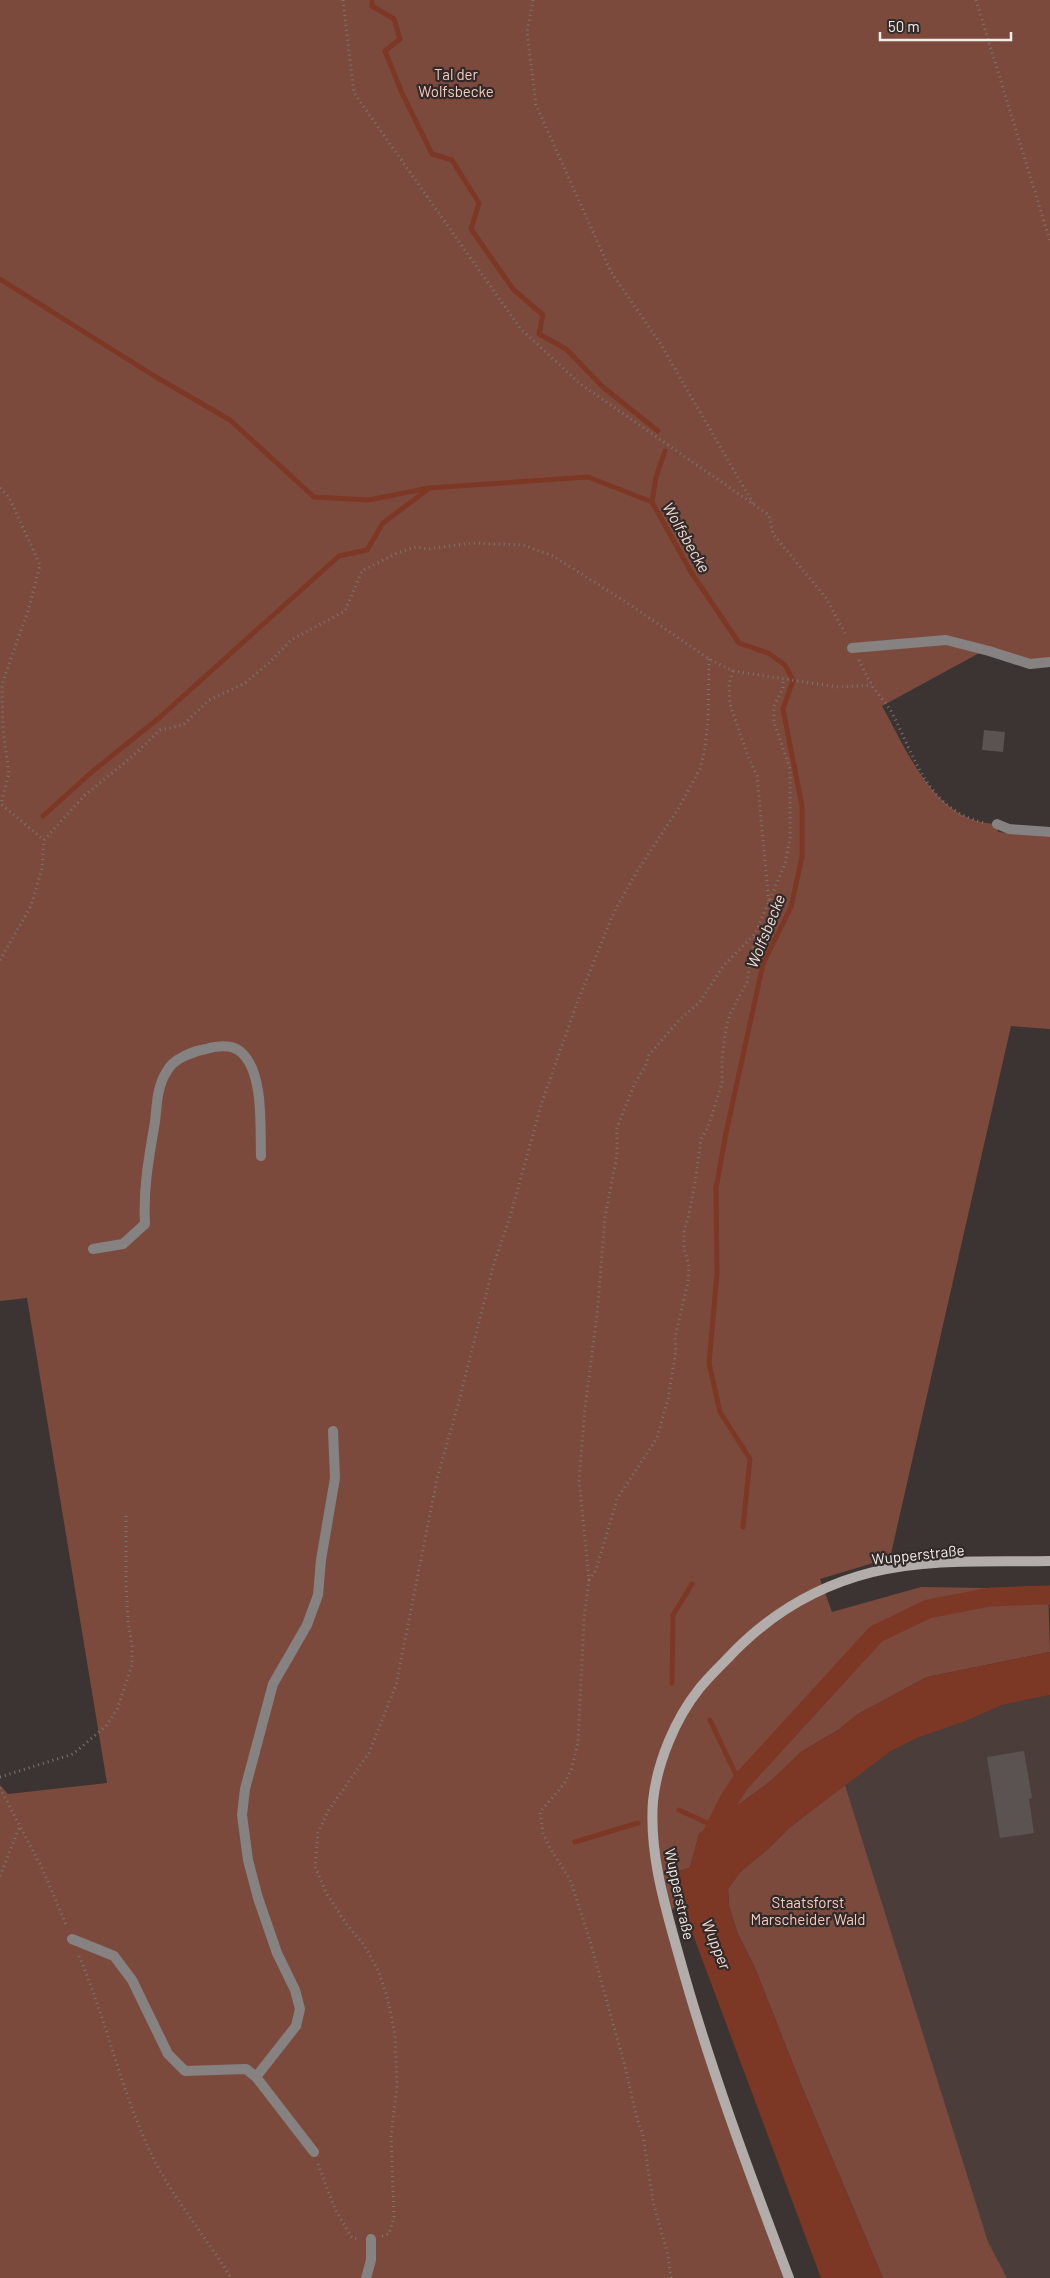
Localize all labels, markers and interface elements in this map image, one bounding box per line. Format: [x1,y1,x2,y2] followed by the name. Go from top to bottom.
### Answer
[880,10,1011,42] scale bar
[888,17,920,35] text: 50 m
[418,65,494,100] park label: Tal der Wolfsbecke
[659,498,715,576] water label: Wolfsbecke
[742,891,788,971] water label: Wolfsbecke
[871,1540,965,1568] street label: Wupperstraße
[662,1847,698,1941] street label: Wupperstraße
[750,1893,866,1928] park label: Staatsforst Marscheider Wald
[698,1916,736,1973] water label: Wupper

